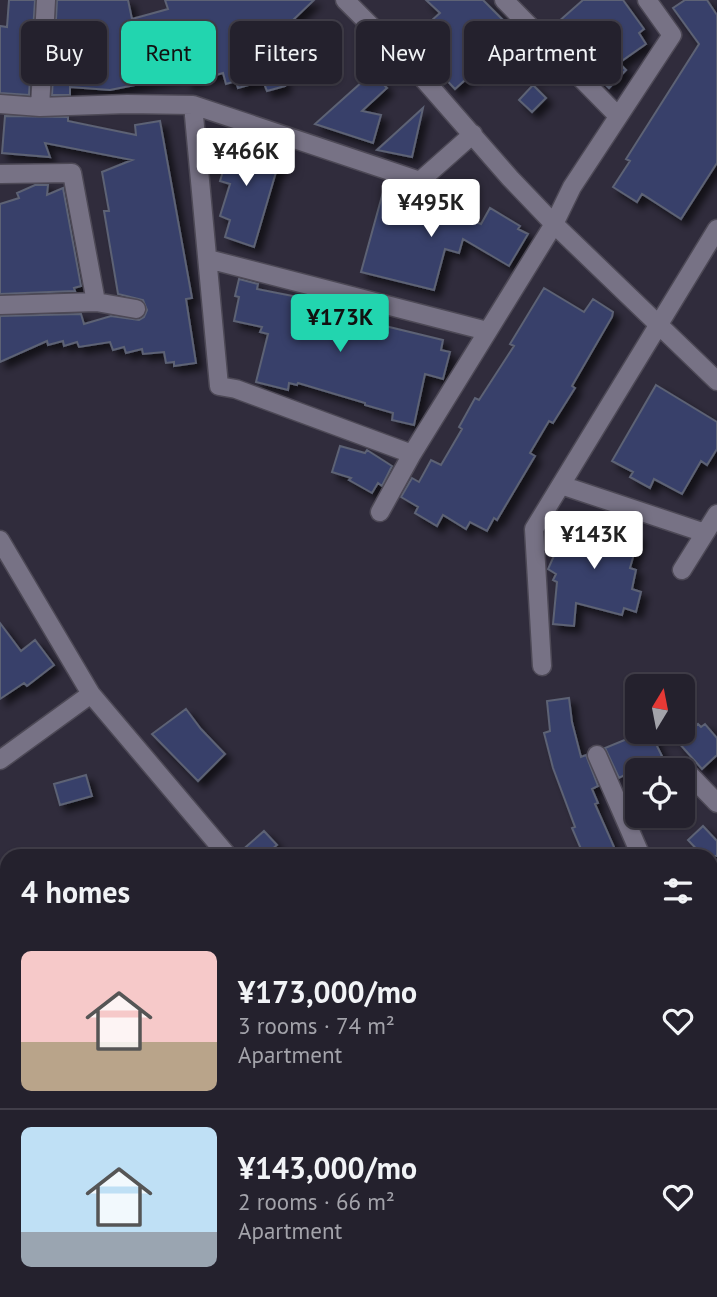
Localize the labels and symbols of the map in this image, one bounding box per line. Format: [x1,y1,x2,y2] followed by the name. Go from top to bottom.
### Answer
[197,128,295,188] pin: ¥466K
[382,180,480,239] pin: ¥495K
[291,294,389,354] pin: ¥173K
[545,512,643,571] pin: ¥143K
[625,674,695,744] north arrow

